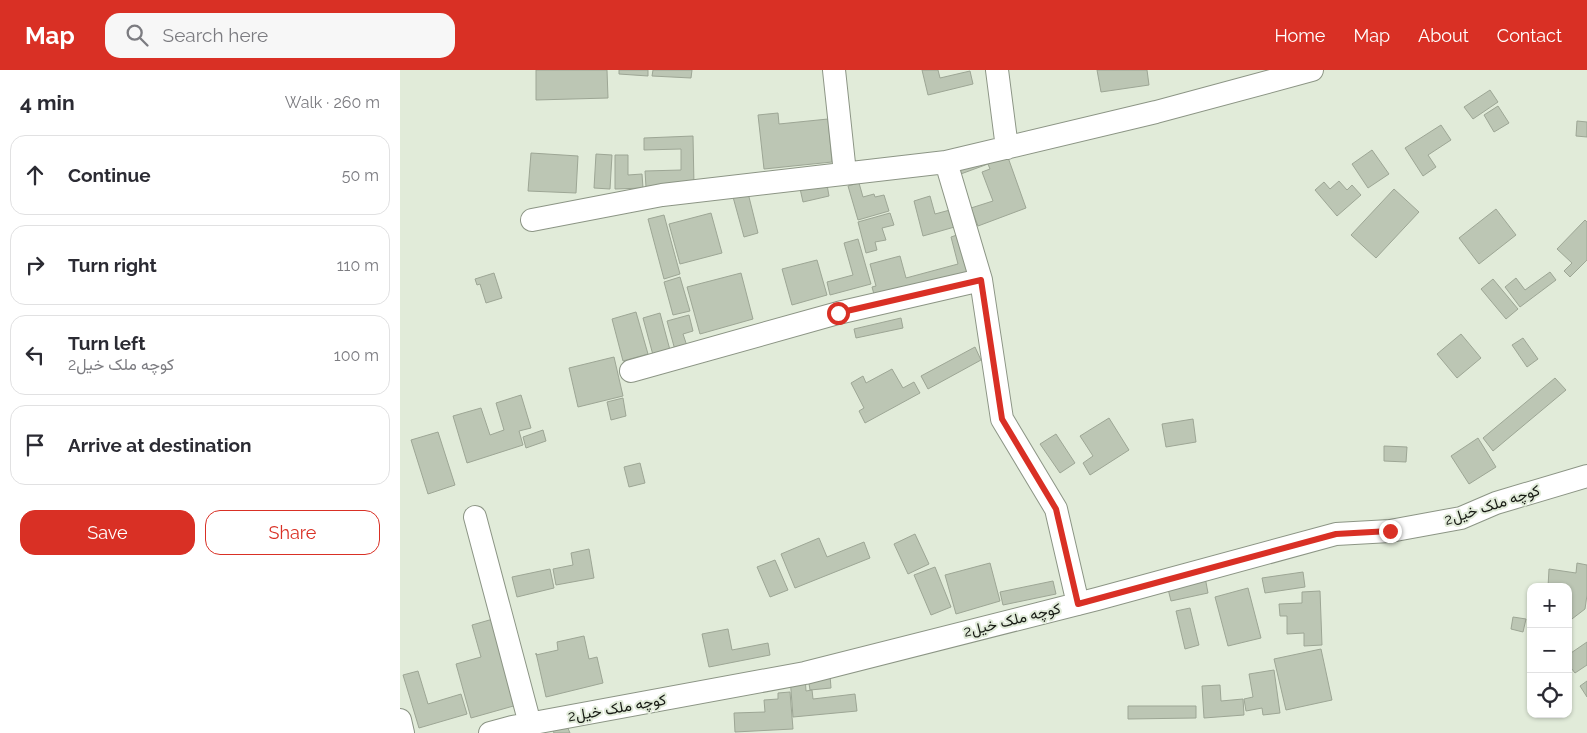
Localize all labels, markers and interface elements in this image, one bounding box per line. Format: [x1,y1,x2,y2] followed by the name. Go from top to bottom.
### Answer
[105,13,455,58] search box
[25,21,75,50] text: Map
[123,21,151,49] icon: search
[163,24,268,46] text: Search here
[1274,25,1325,46] text: Home
[1353,25,1390,46] text: Map
[1418,25,1469,46] text: About
[1497,25,1562,46] text: Contact
[20,90,75,115] text: 4 min
[285,93,380,112] text: Walk · 260 m
[21,161,49,189] icon: ahead
[68,164,151,186] text: Continue
[342,166,379,185] text: 50 m
[21,251,49,279] icon: right
[68,254,157,276] text: Turn right
[337,256,379,275] text: 110 m
[827,302,850,325] route start
[68,332,145,354] text: Turn left
[21,341,49,369] icon: left
[334,346,379,365] text: 100 m
[68,355,174,374] text: کوچه ملک خیل2
[21,431,49,459] icon: arrive
[68,434,252,456] text: Arrive at destination
[1442,481,1543,530] street label: کوچه ملک خیل2
[20,510,195,555] button: Save
[205,510,380,555] button: Share
[1379,520,1402,543] route end
[1527,583,1572,718] map controls
[1527,583,1572,628] button: +
[962,599,1063,642] street label: کوچه ملک خیل2
[1527,628,1572,673] button: −
[1527,673,1572,718] button: locate
[566,690,668,726] street label: کوچه ملک خیل2

